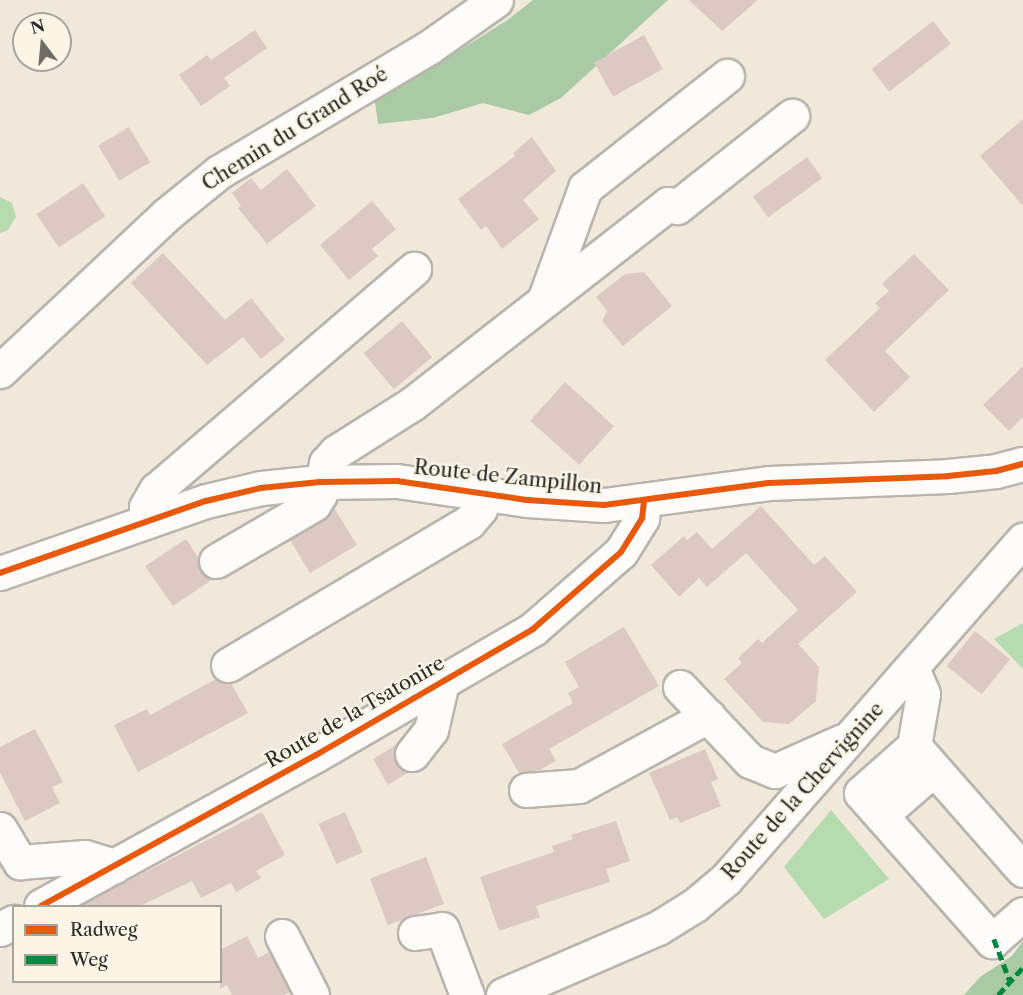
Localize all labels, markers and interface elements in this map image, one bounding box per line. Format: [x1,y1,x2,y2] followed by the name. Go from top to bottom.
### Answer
[12,12,72,72] north arrow
[28,15,47,38] text: N
[198,62,392,196] street label: Chemin du Grand Roé
[413,455,603,499] street label: Route de Zampillon
[261,651,449,773] street label: Route de la Tsatonire
[717,697,889,885] street label: Route de la Chervignine
[12,905,222,983] legend
[70,919,137,941] text: Radweg
[70,949,108,971] text: Weg

